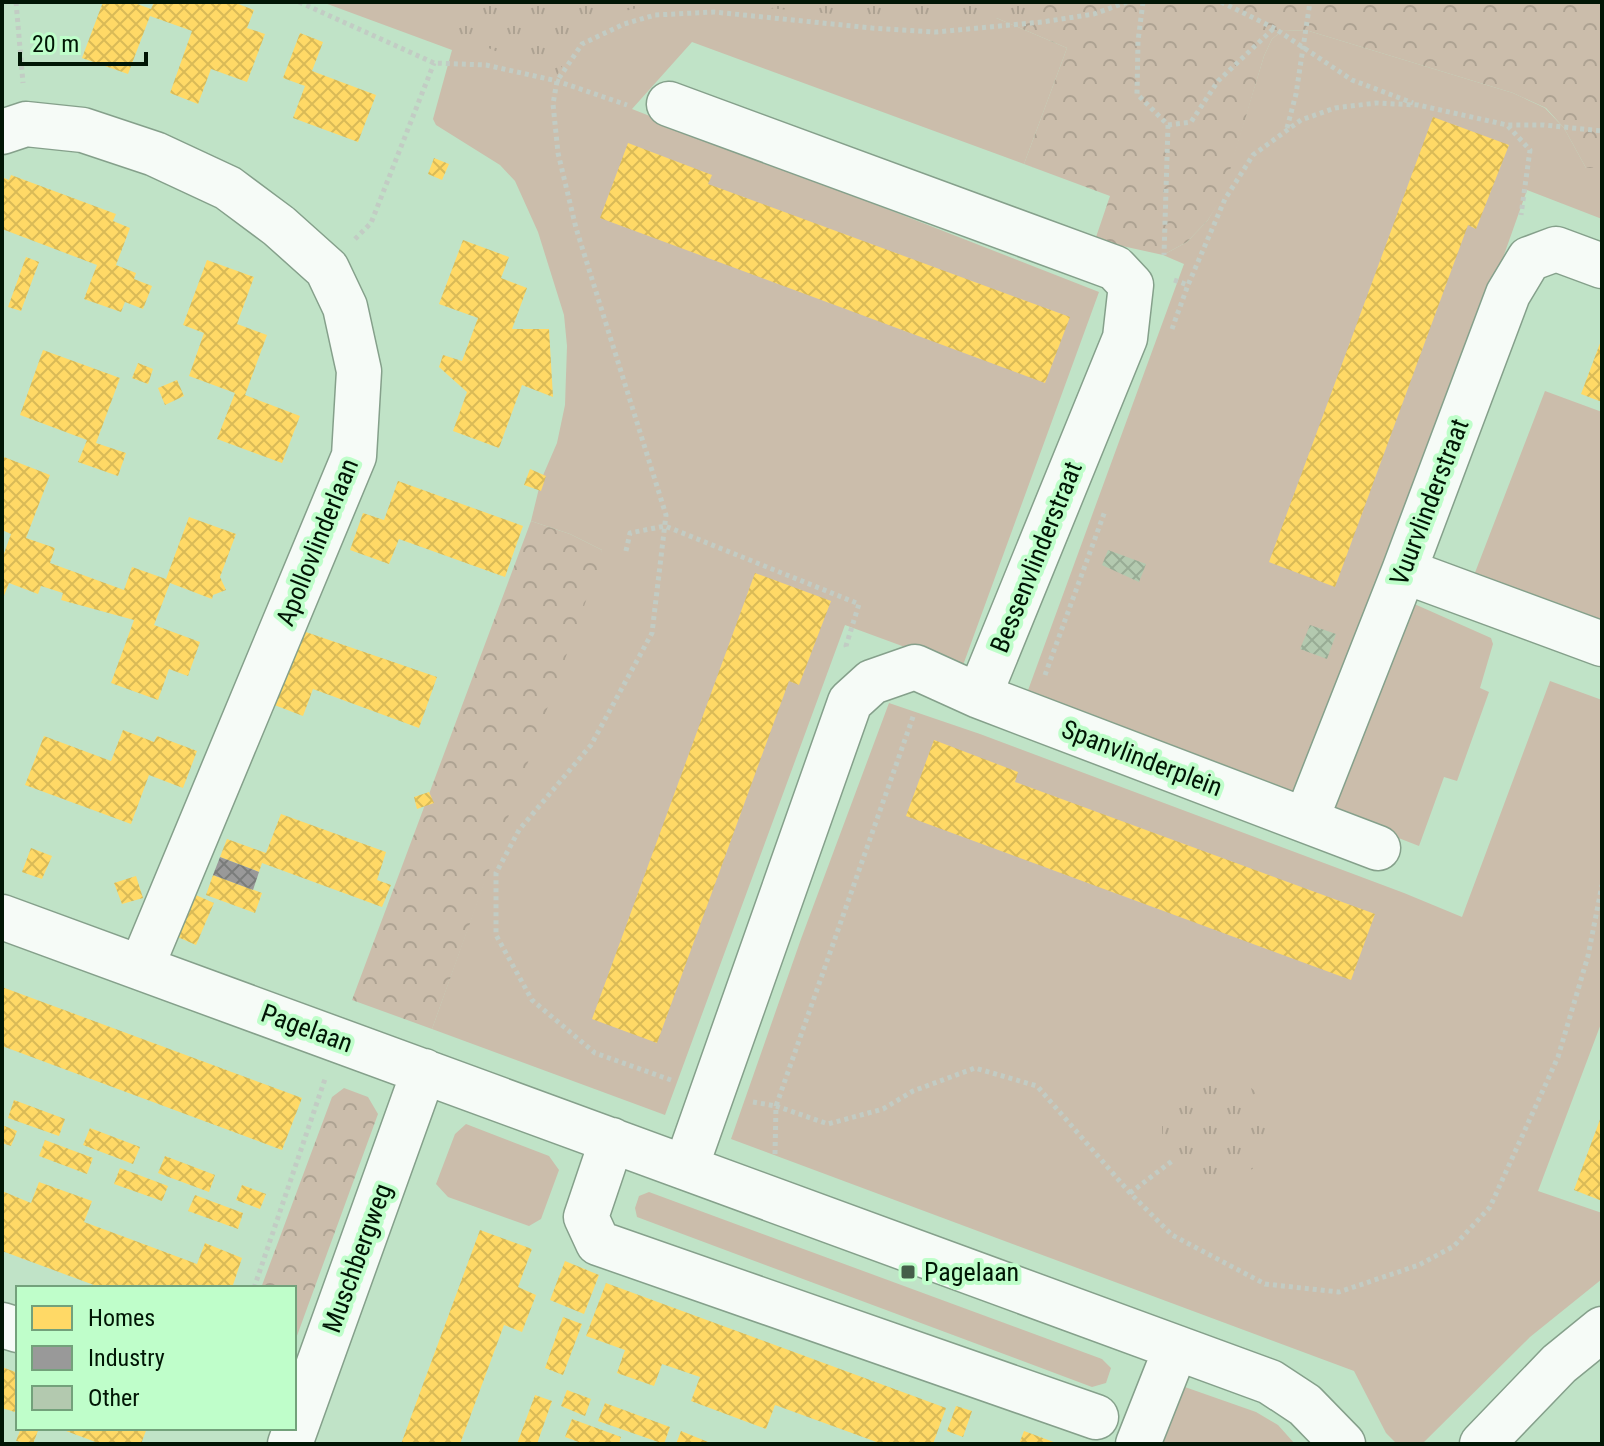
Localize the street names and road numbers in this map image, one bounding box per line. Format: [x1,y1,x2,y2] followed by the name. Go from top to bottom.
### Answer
[1384,415,1474,589] street label: Vuurvlinderstraat
[270,454,364,630] street label: Apollovlinderlaan
[984,457,1088,657] street label: Bessenvlinderstraat
[1057,714,1227,802] street label: Spanvlinderplein
[257,998,357,1058] street label: Pagelaan
[316,1180,398,1336] street label: Muschbergweg

